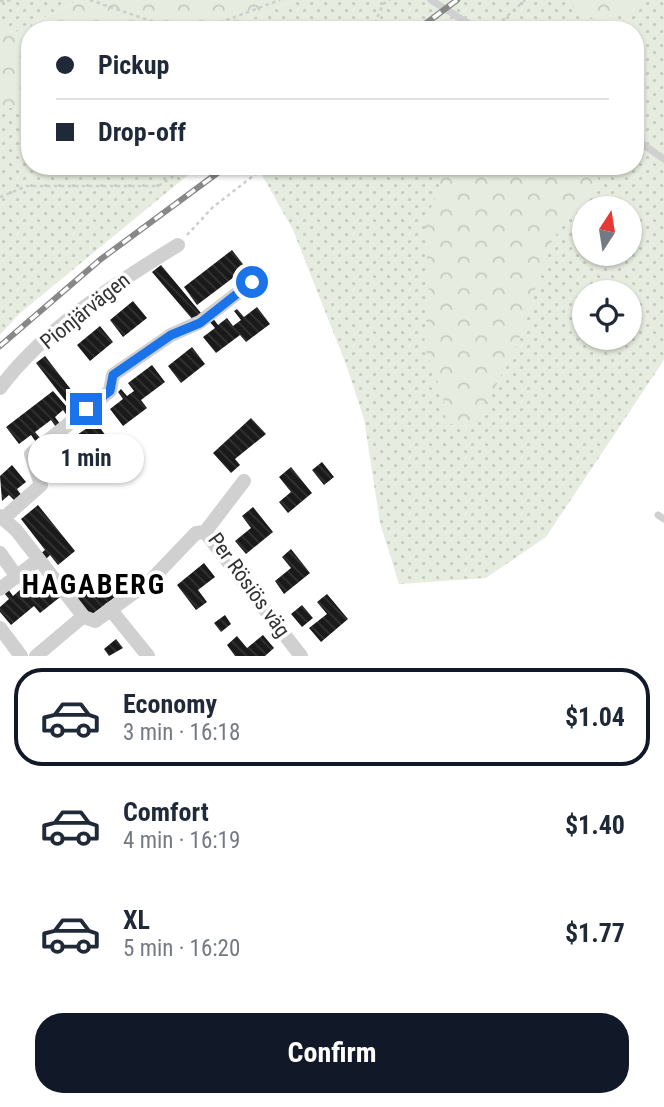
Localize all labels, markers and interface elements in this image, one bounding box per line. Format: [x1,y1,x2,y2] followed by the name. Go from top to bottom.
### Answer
[98,50,169,80] text: Pickup
[98,117,186,147] text: Drop-off
[572,196,642,266] north arrow
[572,196,642,350] map controls
[236,266,268,298] route start
[36,268,134,354] street label: Pionjärvägen
[572,280,642,350] button: locate
[70,393,102,425] route end
[28,434,144,482] callout: 1 min
[60,445,112,472] text: 1 min
[203,528,295,642] street label: Per Rösiös väg
[22,568,166,601] district label: HAGABERG
[39,686,102,749] icon: car
[123,689,217,719] text: Economy
[565,702,625,732] text: $1.04
[123,719,240,746] text: 3 min · 16:18
[39,794,102,857] icon: car
[123,797,209,827] text: Comfort
[565,810,625,840] text: $1.40
[123,827,240,854] text: 4 min · 16:19
[39,902,102,965] icon: car
[123,905,150,935] text: XL
[565,918,625,948] text: $1.77
[123,935,240,962] text: 5 min · 16:20
[35,1013,629,1093] button: Confirm

